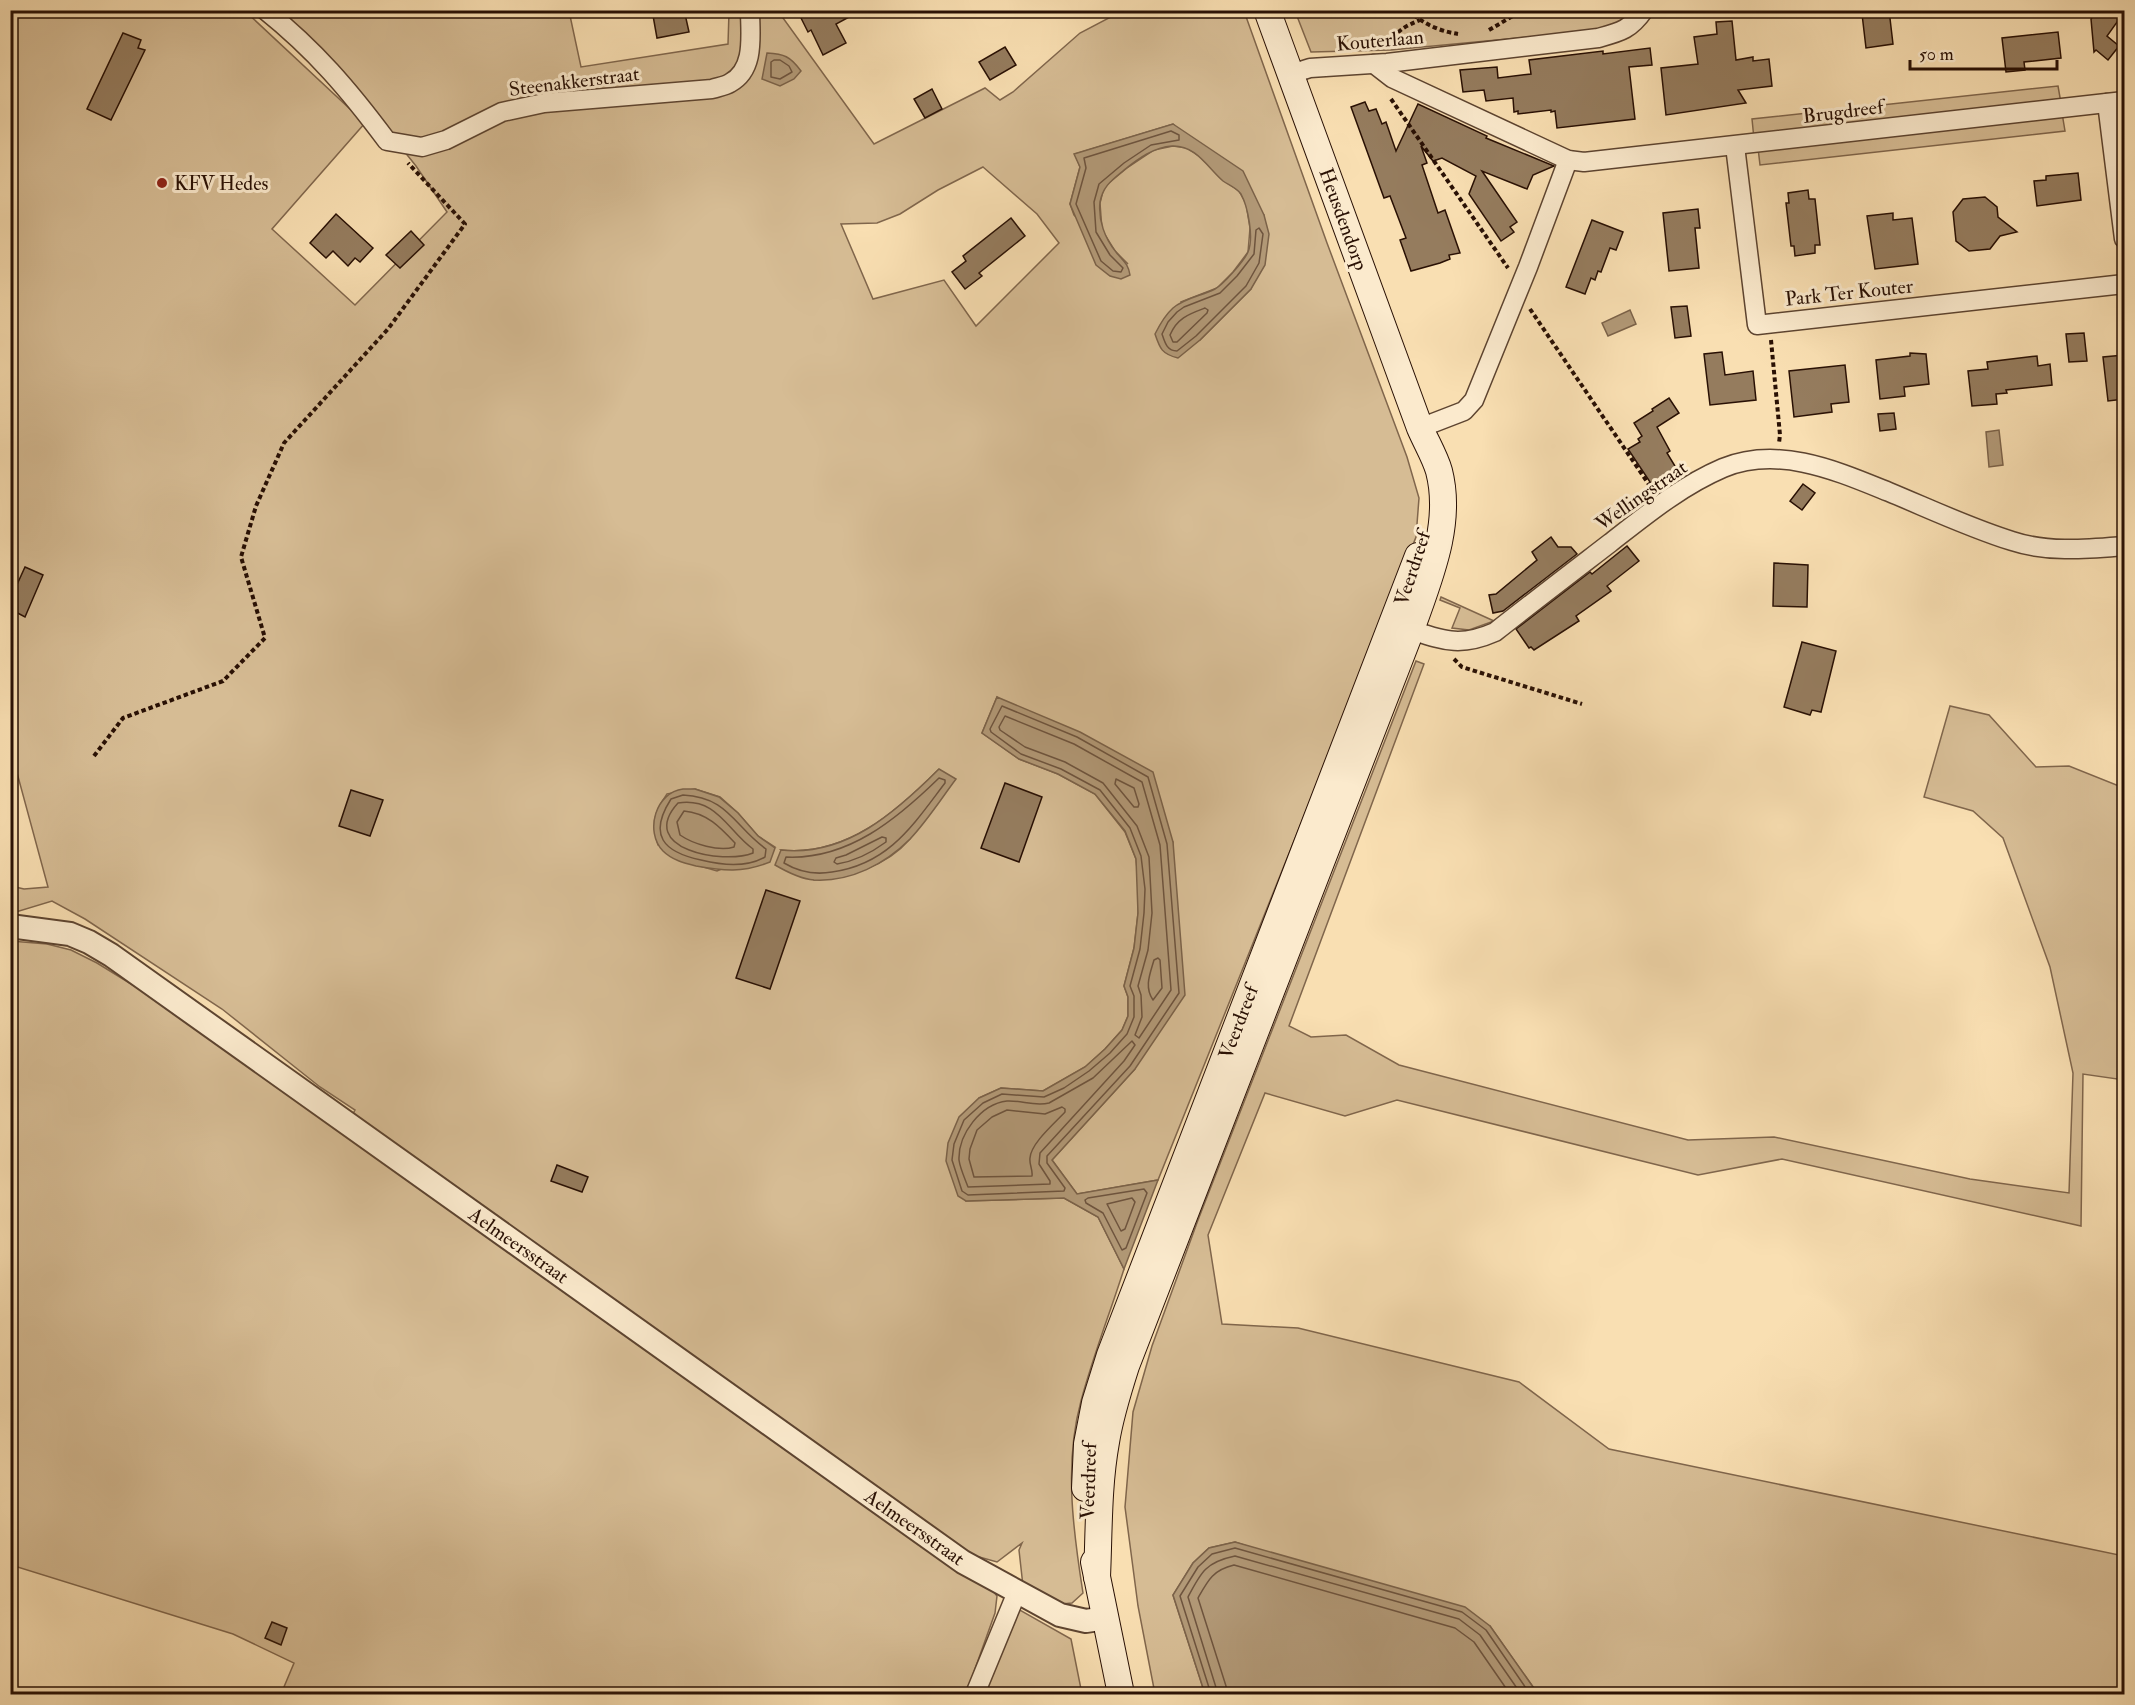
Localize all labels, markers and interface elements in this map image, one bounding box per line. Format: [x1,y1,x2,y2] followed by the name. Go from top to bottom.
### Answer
[1335,24,1425,57] street label: Kouterlaan
[1910,33,2057,71] scale bar
[1919,43,1954,66] text: 50 m
[507,61,641,102] street label: Steenakkerstraat
[1801,94,1888,129] street label: Brugdreef
[1313,165,1374,274] street label: Heusdendorp
[174,171,269,196] place label: KFV Hedes
[155,176,169,190] marker: KFV Hedes
[1784,273,1915,312] street label: Park Ter Kouter
[1590,454,1692,537] street label: Wellingstraat
[1389,524,1437,609] street label: Veerdreef
[1213,978,1265,1063] street label: Veerdreef
[463,1201,574,1289] street label: Aelmeersstraat
[1075,1439,1102,1520] street label: Veerdreef
[859,1483,970,1571] street label: Aelmeersstraat

